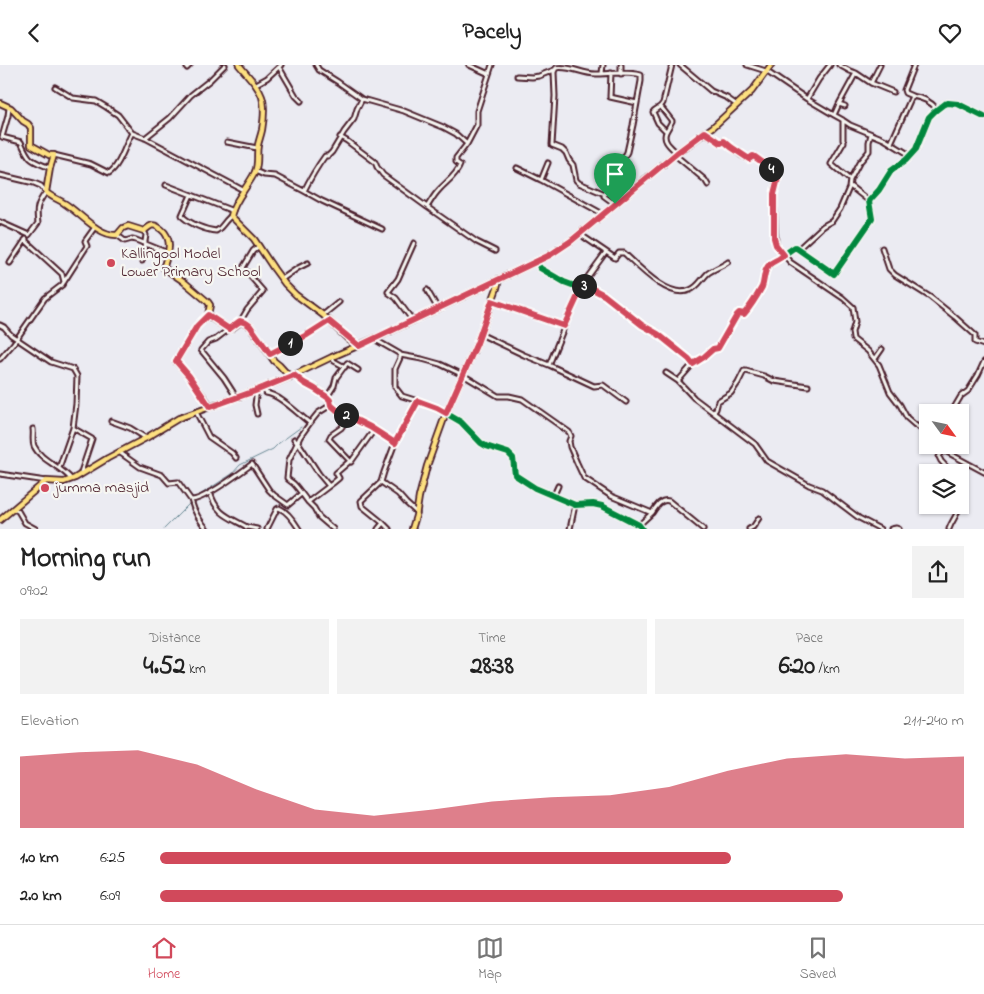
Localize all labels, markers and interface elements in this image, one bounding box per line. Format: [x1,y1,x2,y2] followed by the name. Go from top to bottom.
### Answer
[463,17,521,49] text: Pacely
[20,19,48,47] icon: back
[936,19,964,47] icon: heart
[594,153,636,204] pin
[758,157,784,181] pin: 4
[769,159,774,180] text: 4
[601,160,629,188] icon: arrive
[121,242,261,284] place label: Kallingool Model Lower Primary School
[105,257,117,269] marker: Kallingool Model Lower Primary School
[572,273,596,299] pin: 3
[582,276,587,297] text: 3
[278,331,302,355] pin: 1
[288,333,293,354] text: 1
[334,403,358,427] pin: 2
[919,404,969,454] north arrow
[919,404,969,514] map controls
[343,405,350,426] text: 2
[919,464,969,514] button: layers
[53,476,149,500] place label: jumma masjid
[39,482,51,494] marker: jumma masjid
[20,539,151,580] text: Morning run
[912,546,964,598] button: share
[20,579,48,603] text: 09:02
[149,628,200,649] text: Distance
[478,628,506,649] text: Time
[796,628,823,649] text: Pace
[143,649,185,685] text: 4.52
[470,649,514,685] text: 28:38
[779,649,815,685] text: 6:20
[185,659,206,680] text: km
[815,659,840,680] text: /km
[20,709,79,733] text: Elevation
[903,709,964,733] text: 211–240 m
[20,846,59,870] text: 1.0 km
[100,846,126,870] text: 6:25
[20,884,62,908] text: 2.0 km
[100,884,120,908] text: 6:09
[148,934,180,985] tab: Home
[476,934,504,985] tab: Map
[800,934,836,985] tab: Saved

